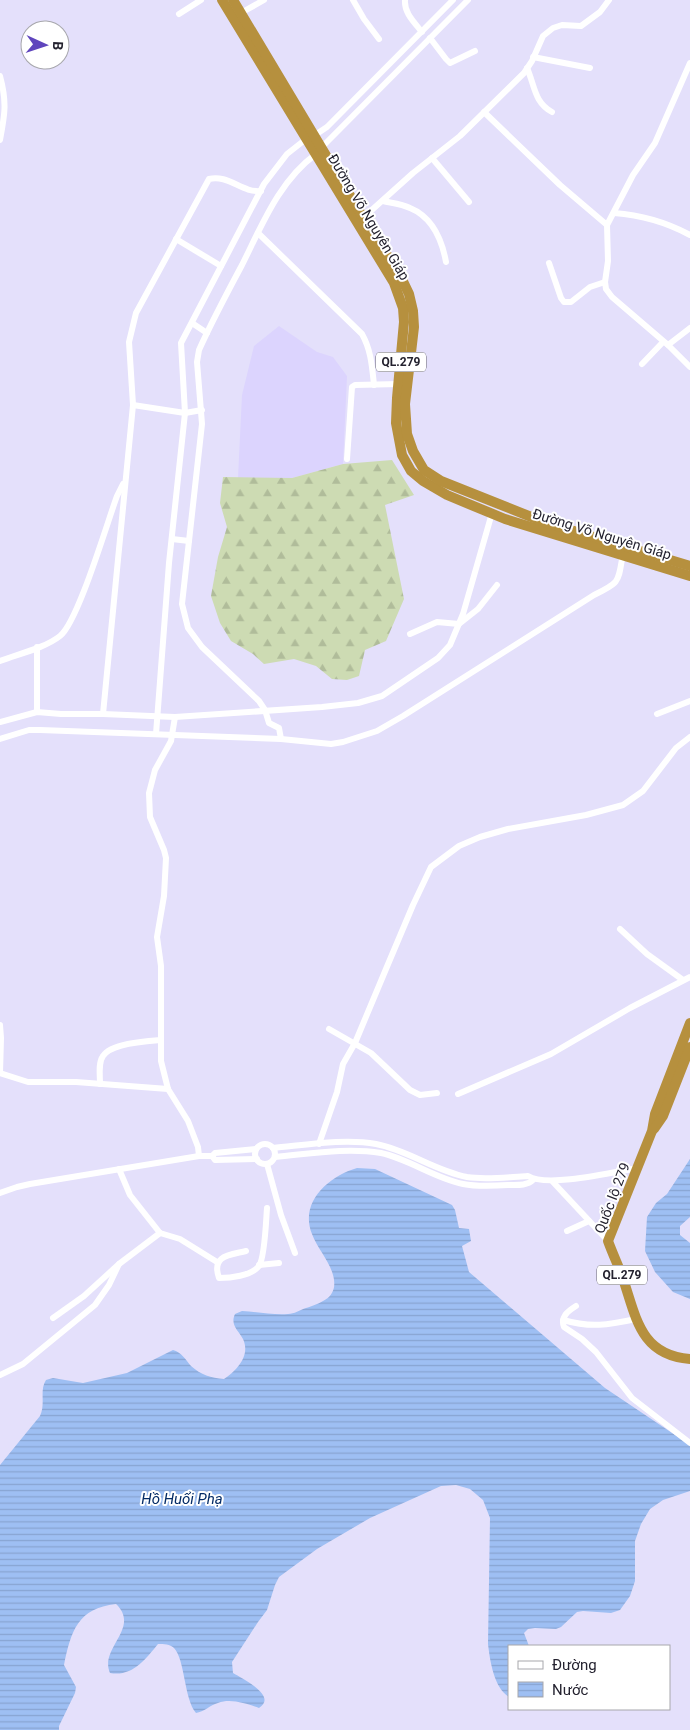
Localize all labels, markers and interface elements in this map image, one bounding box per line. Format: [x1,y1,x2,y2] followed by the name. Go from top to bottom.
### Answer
[20,20,70,70] north arrow
[50,41,66,51] text: B
[325,151,413,283] street label: Đường Võ Nguyên Giáp
[376,352,426,372] road number: QL.279
[531,505,673,563] street label: Đường Võ Nguyên Giáp
[591,1160,633,1236] street label: Quốc lộ 279
[597,1266,647,1284] road number: QL.279
[141,1490,223,1508] water label: Hồ Huổi Phạ
[508,1645,670,1710] legend
[552,1656,597,1674] text: Đường
[552,1681,589,1699] text: Nước

